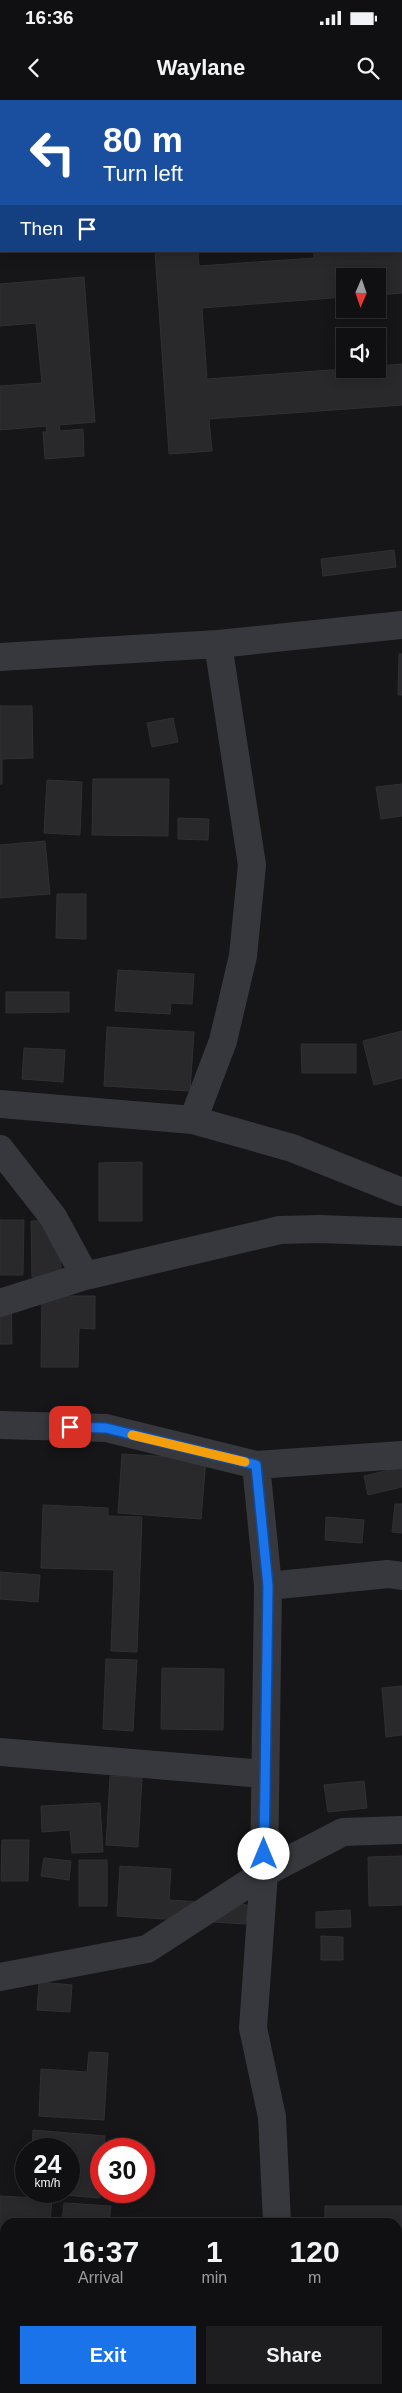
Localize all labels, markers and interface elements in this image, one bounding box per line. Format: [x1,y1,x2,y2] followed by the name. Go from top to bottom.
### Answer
[25,7,74,28] text: 16:36
[20,54,48,82] icon: back
[354,54,382,82] icon: search
[157,55,245,80] text: Waylane
[20,120,85,185] icon: left
[103,120,183,159] text: 80 m
[103,161,183,186] text: Turn left
[73,215,101,243] icon: arrive
[20,218,63,239] text: Then
[336,268,386,318] north arrow
[336,268,386,378] map controls
[336,328,386,378] button: sound
[49,1406,91,1448] pin
[56,1413,84,1441] icon: arrive
[237,1827,289,1879] position arrow
[90,2138,155,2203] speed limit sign: 30
[34,2150,61,2178] text: 24
[34,2176,61,2190] text: km/h
[62,2235,139,2268] text: 16:37
[206,2235,223,2268] text: 1
[290,2235,340,2268] text: 120
[78,2269,123,2286] text: Arrival
[201,2269,227,2286] text: min
[308,2269,321,2286] text: m
[20,2326,196,2384] button: Exit
[206,2326,382,2384] button: Share

